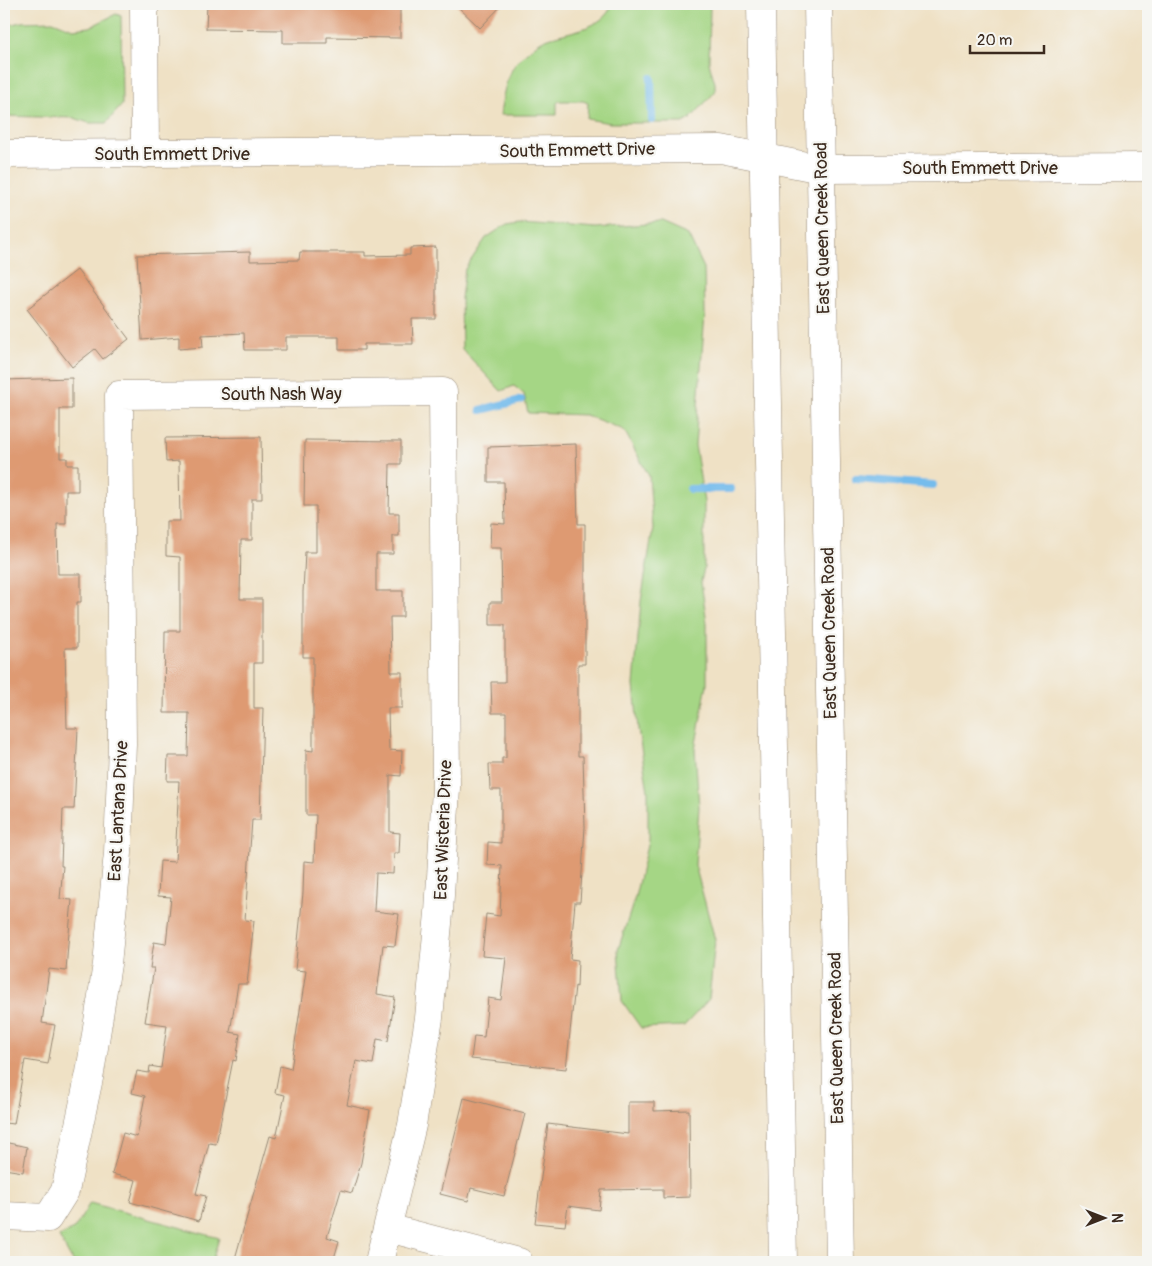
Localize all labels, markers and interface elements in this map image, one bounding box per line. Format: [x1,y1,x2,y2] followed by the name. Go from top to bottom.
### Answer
[970,22,1043,54] scale bar
[977,31,1012,50] text: 20 m
[499,138,655,163] street label: South Emmett Drive
[809,142,835,314] street label: East Queen Creek Road
[94,143,250,166] street label: South Emmett Drive
[902,157,1058,180] street label: South Emmett Drive
[220,383,342,406] street label: South Nash Way
[816,547,842,719] street label: East Queen Creek Road
[103,740,134,882] street label: East Lantana Drive
[430,760,457,900] street label: East Wisteria Drive
[823,952,849,1124] street label: East Queen Creek Road
[1080,1194,1130,1244] north arrow
[1108,1213,1125,1223] text: N

